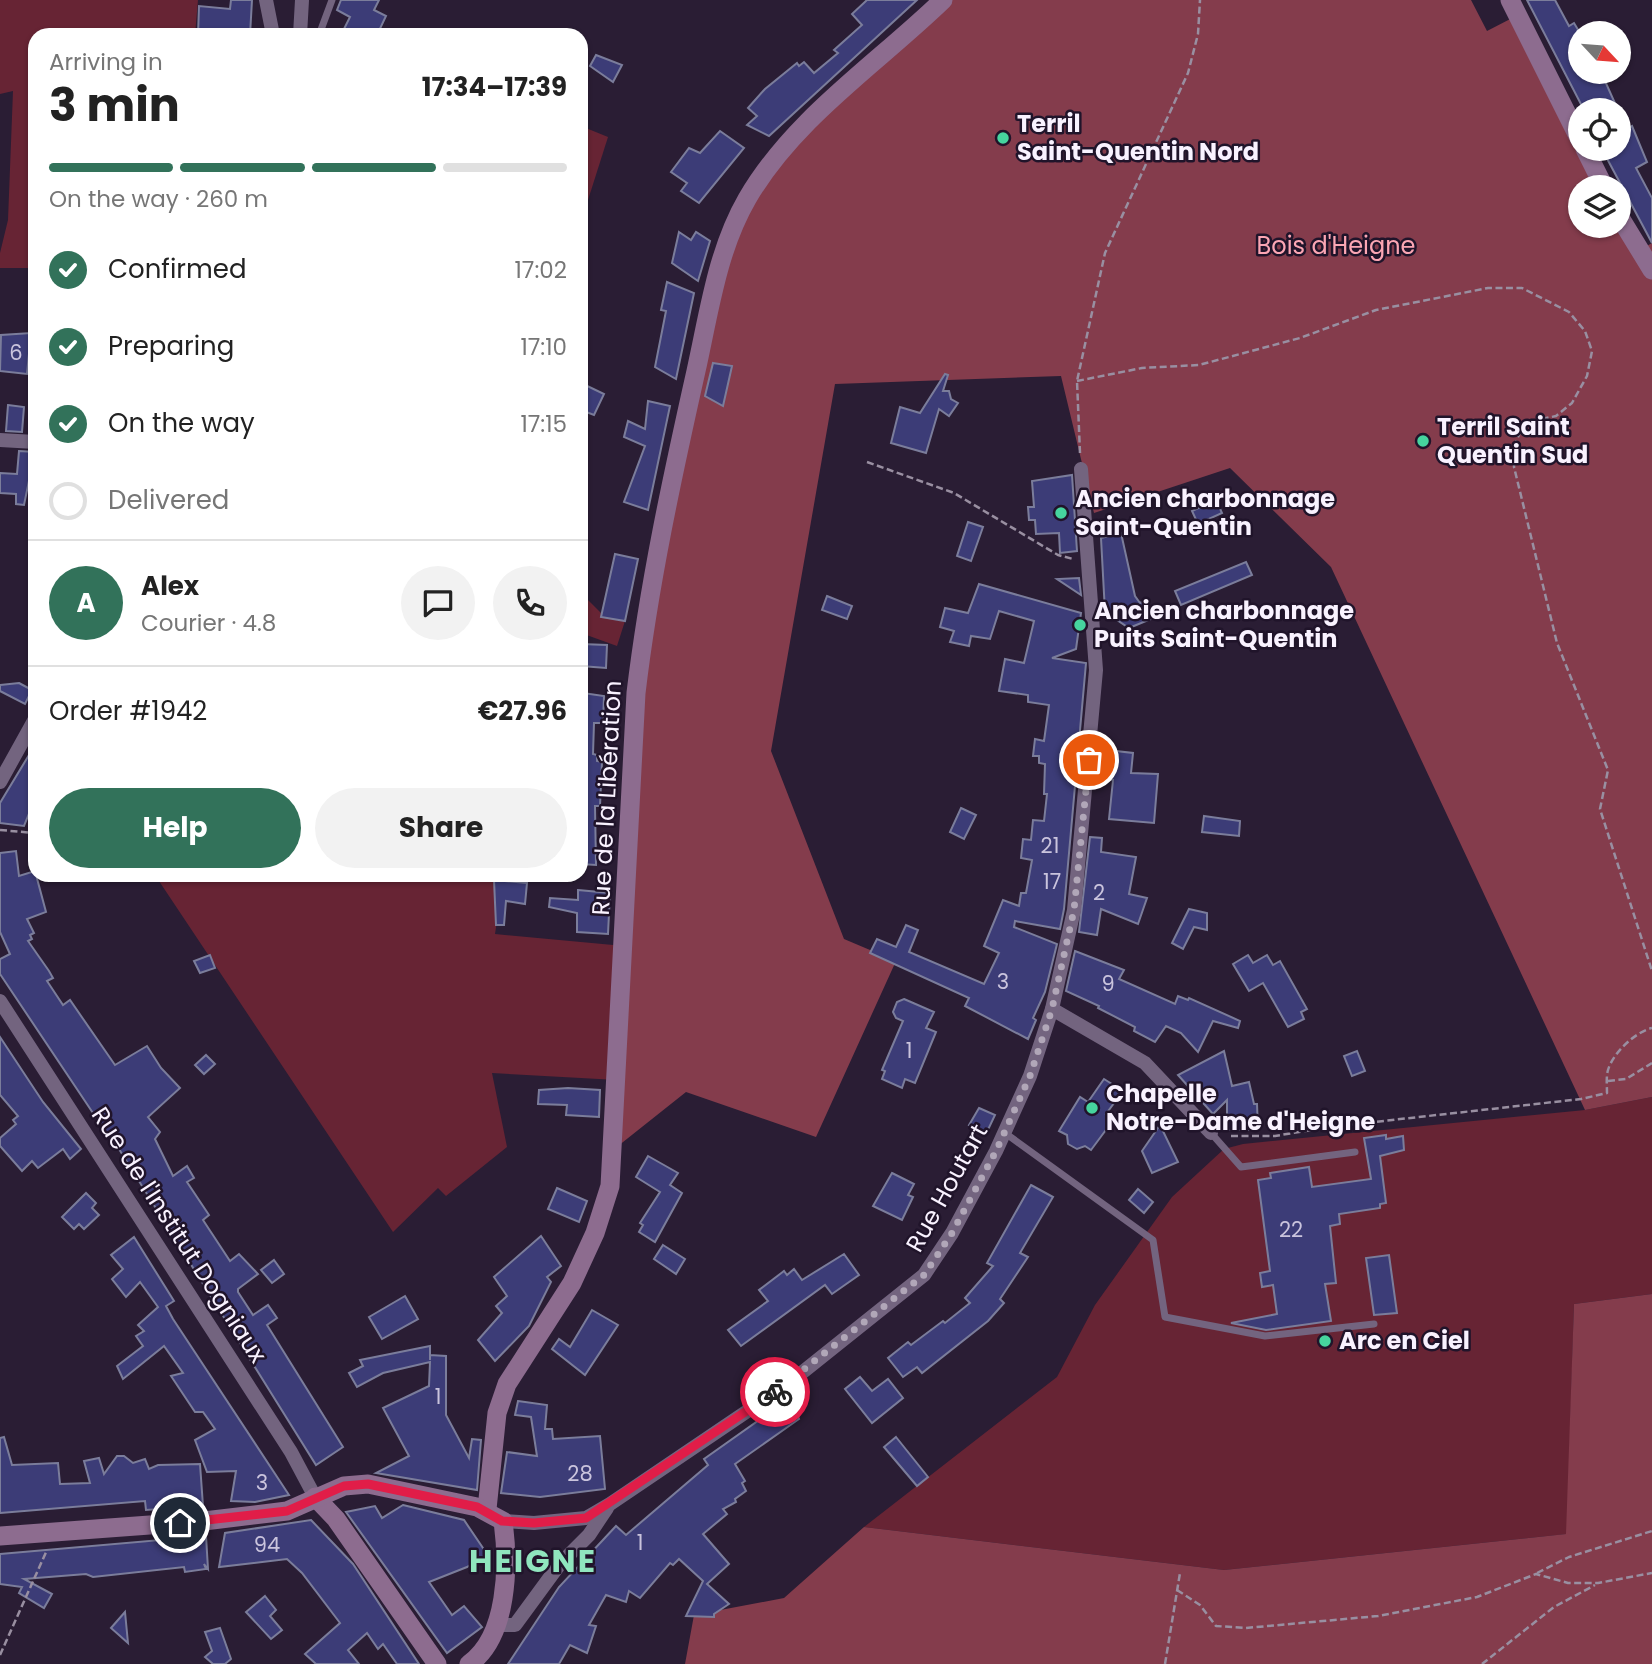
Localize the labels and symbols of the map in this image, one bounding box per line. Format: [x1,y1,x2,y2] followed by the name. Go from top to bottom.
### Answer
[1568,21,1631,84] north arrow
[1017,107,1259,168] place label: Terril Saint-Quentin Nord
[995,130,1011,146] marker: Terril Saint-Quentin Nord
[1257,229,1415,262] park label: Bois d'Heigne
[9,338,23,367] house number: 6
[1437,410,1588,471] place label: Terril Saint Quentin Sud
[1415,433,1431,449] marker: Terril Saint Quentin Sud
[1075,482,1335,543] place label: Ancien charbonnage Saint-Quentin
[1053,505,1069,521] marker: Ancien charbonnage Saint-Quentin
[1094,594,1354,655] place label: Ancien charbonnage Puits Saint-Quentin
[1072,617,1088,633] marker: Ancien charbonnage Puits Saint-Quentin
[584,680,629,916] street label: Rue de la Libération
[1059,730,1119,790] pin
[1041,831,1059,860] house number: 21
[1043,867,1061,896] house number: 17
[1093,878,1105,907] house number: 2
[997,967,1009,996] house number: 3
[1101,969,1115,998] house number: 9
[906,1036,912,1065] house number: 1
[1106,1077,1376,1138] place label: Chapelle Notre-Dame d'Heigne
[84,1100,275,1370] street label: Rue de l'Institut Dogniaux
[1084,1100,1100,1116] marker: Chapelle Notre-Dame d'Heigne
[898,1118,995,1258] street label: Rue Houtart
[1279,1215,1303,1244] house number: 22
[1339,1324,1470,1357] place label: Arc en Ciel
[1317,1333,1333,1349] marker: Arc en Ciel
[740,1357,810,1427] courier
[435,1382,441,1411] house number: 1
[567,1459,593,1488] house number: 28
[256,1468,268,1497] house number: 3
[150,1493,210,1553] pin
[637,1528,643,1557] house number: 1
[254,1530,280,1559] house number: 94
[469,1538,597,1583] district label: HEIGNE

